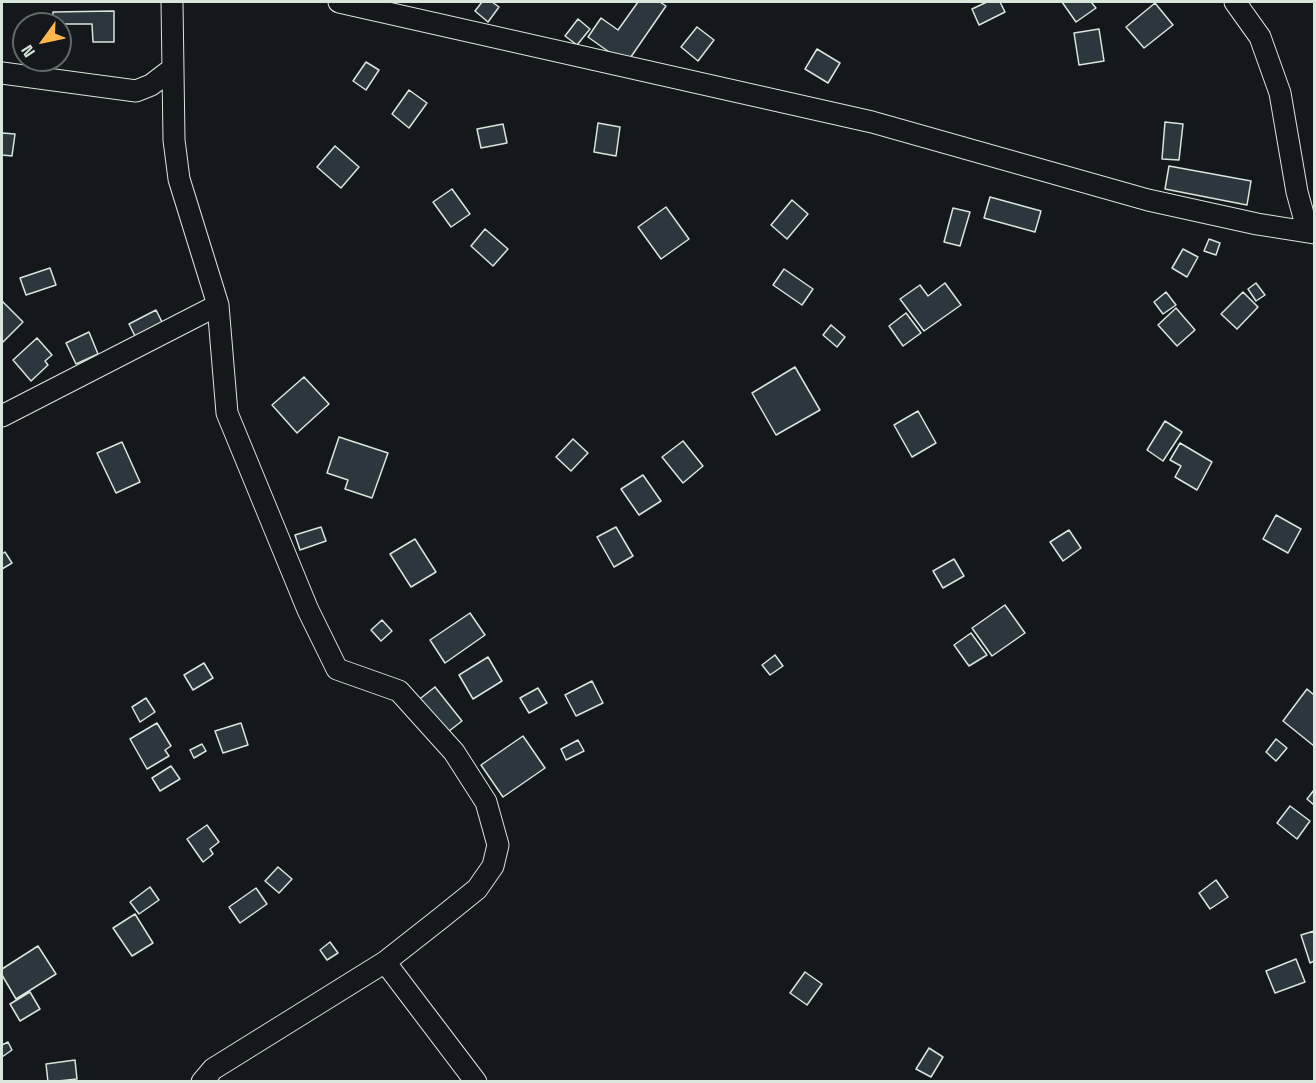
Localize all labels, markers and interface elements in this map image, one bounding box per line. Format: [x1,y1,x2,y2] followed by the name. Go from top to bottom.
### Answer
[12,12,72,72] north arrow
[16,41,40,61] text: N

